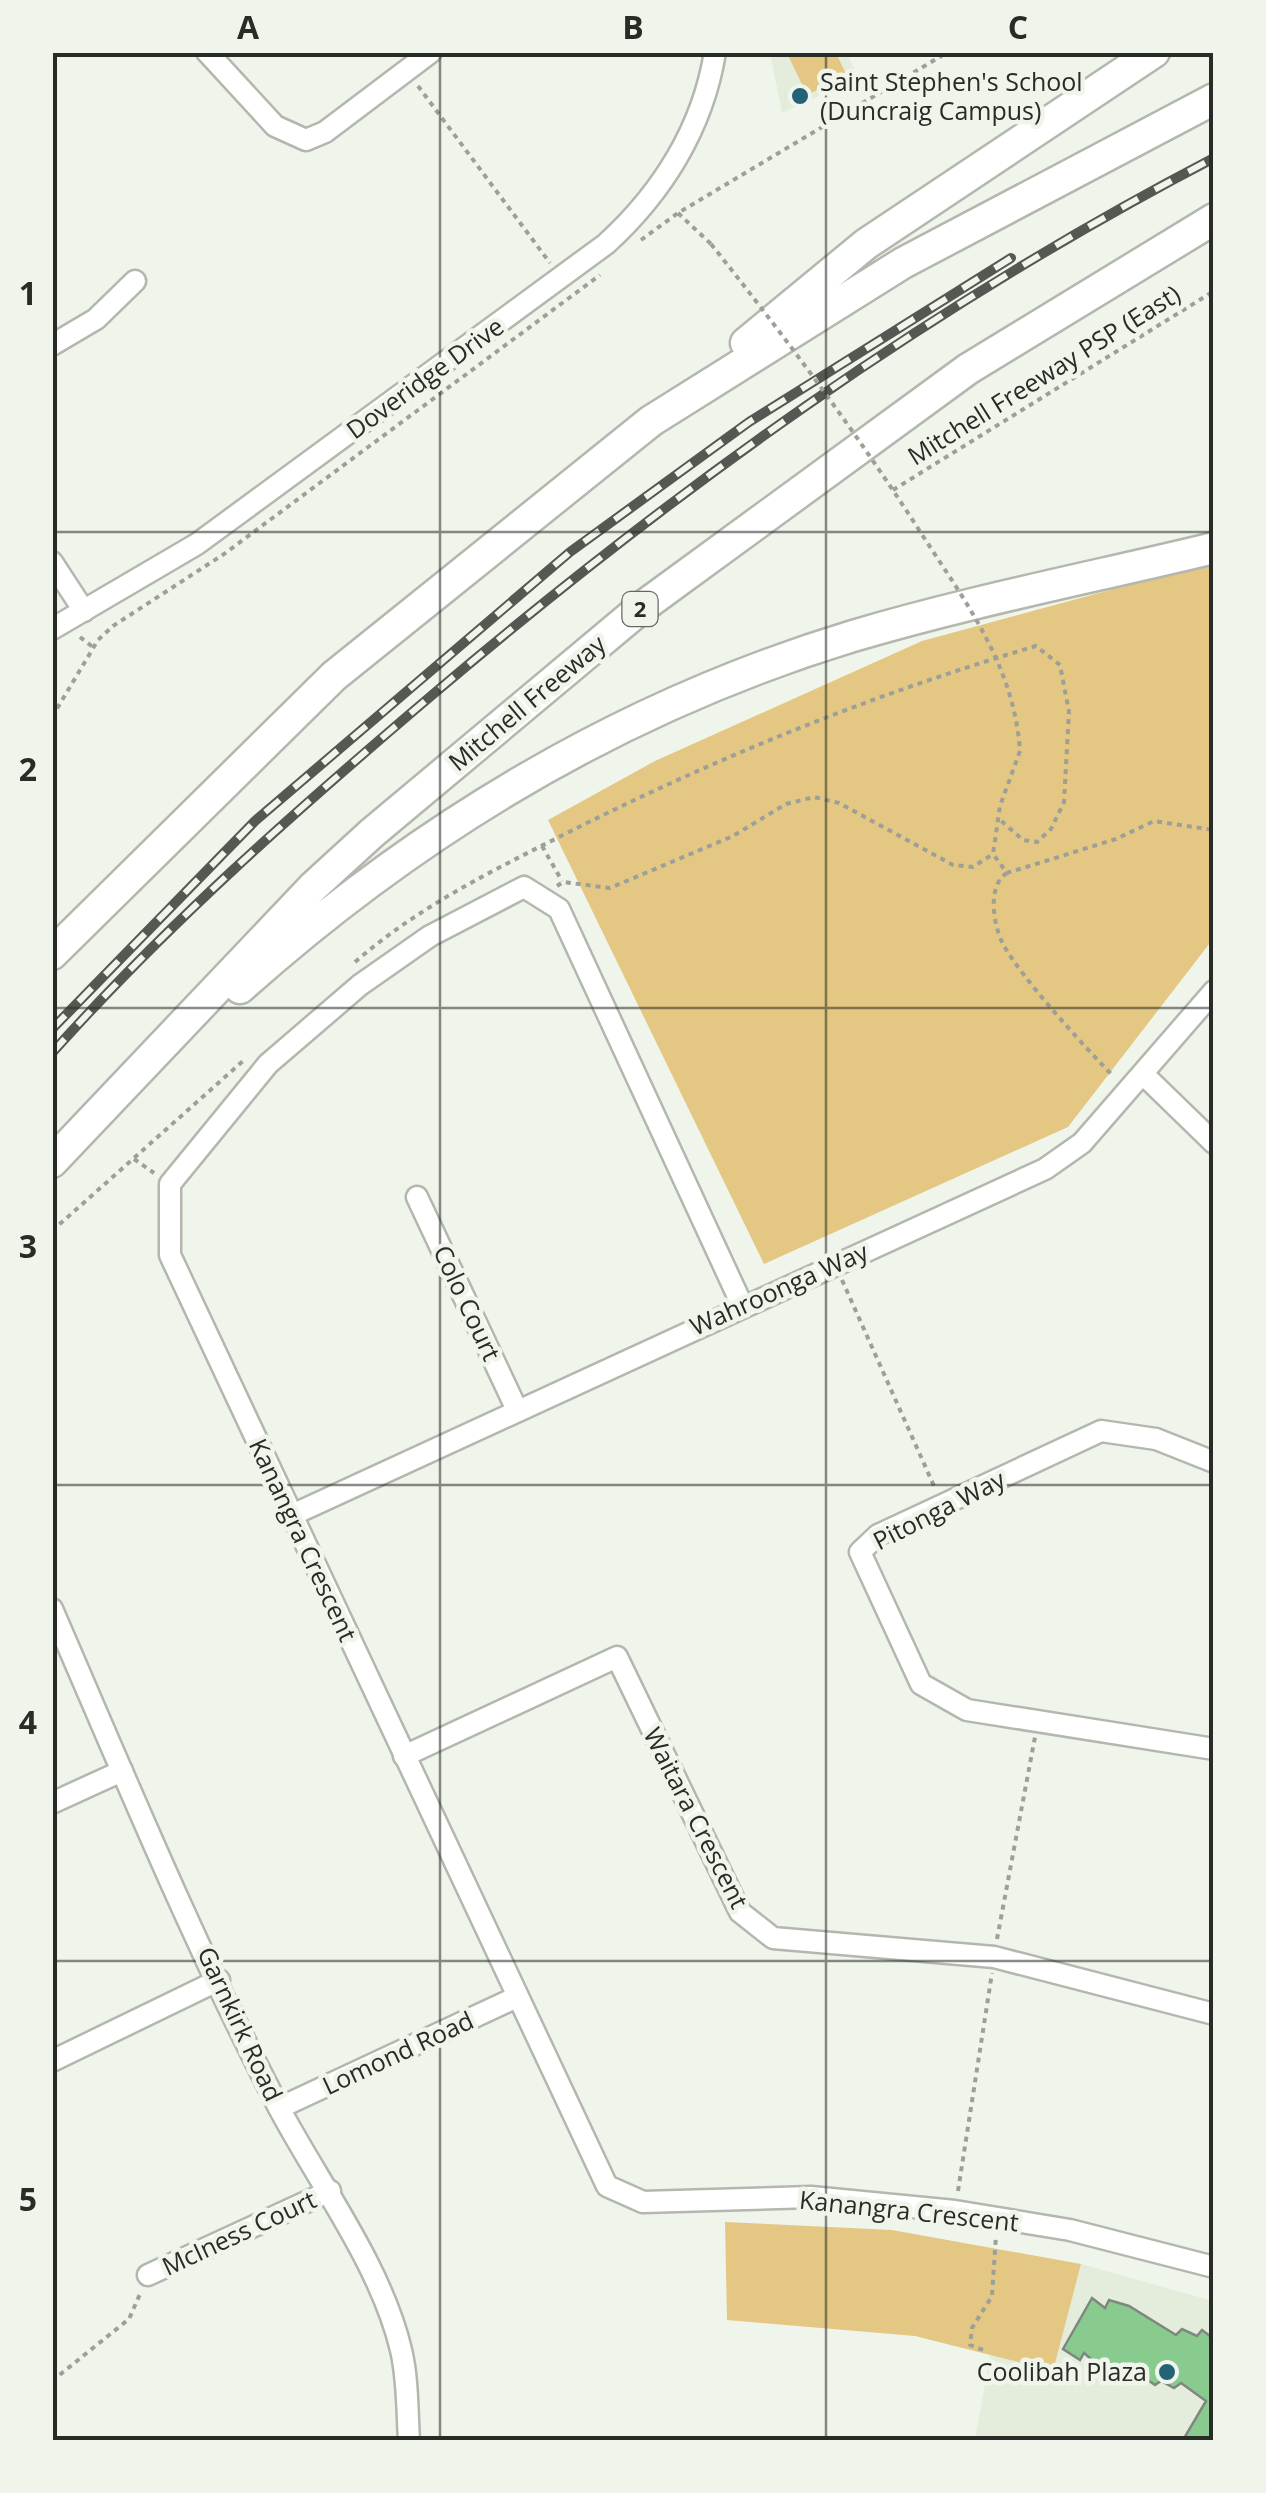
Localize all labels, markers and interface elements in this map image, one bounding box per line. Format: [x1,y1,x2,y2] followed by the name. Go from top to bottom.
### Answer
[237,5,260,48] text: A
[622,5,644,48] text: B
[1008,5,1028,48] text: C
[820,64,1083,127] place label: Saint Stephen's School (Duncraig Campus)
[789,85,811,107] marker: Saint Stephen's School (Duncraig Campus)
[19,271,37,314] text: 1
[901,276,1186,472] street label: Mitchell Freeway PSP (East)
[339,309,510,446] street label: Doveridge Drive
[622,592,658,626] road number: 2
[441,626,612,778] street label: Mitchell Freeway
[19,747,37,790] text: 2
[19,1224,37,1267] text: 3
[684,1233,873,1343] street label: Wahroonga Way
[426,1239,510,1366] street label: Colo Court
[242,1433,366,1647] street label: Kanangra Crescent
[867,1461,1011,1557] street label: Pitonga Way
[19,1700,37,1743] text: 4
[637,1721,757,1914] street label: Waitara Crescent
[190,1941,292,2106] street label: Garnkirk Road
[317,2002,479,2102] street label: Lomond Road
[19,2177,37,2220] text: 5
[156,2181,321,2283] street label: McIness Court
[798,2182,1020,2238] street label: Kanangra Crescent
[977,2354,1147,2388] place label: Coolibah Plaza
[1156,2361,1178,2383] marker: Coolibah Plaza

